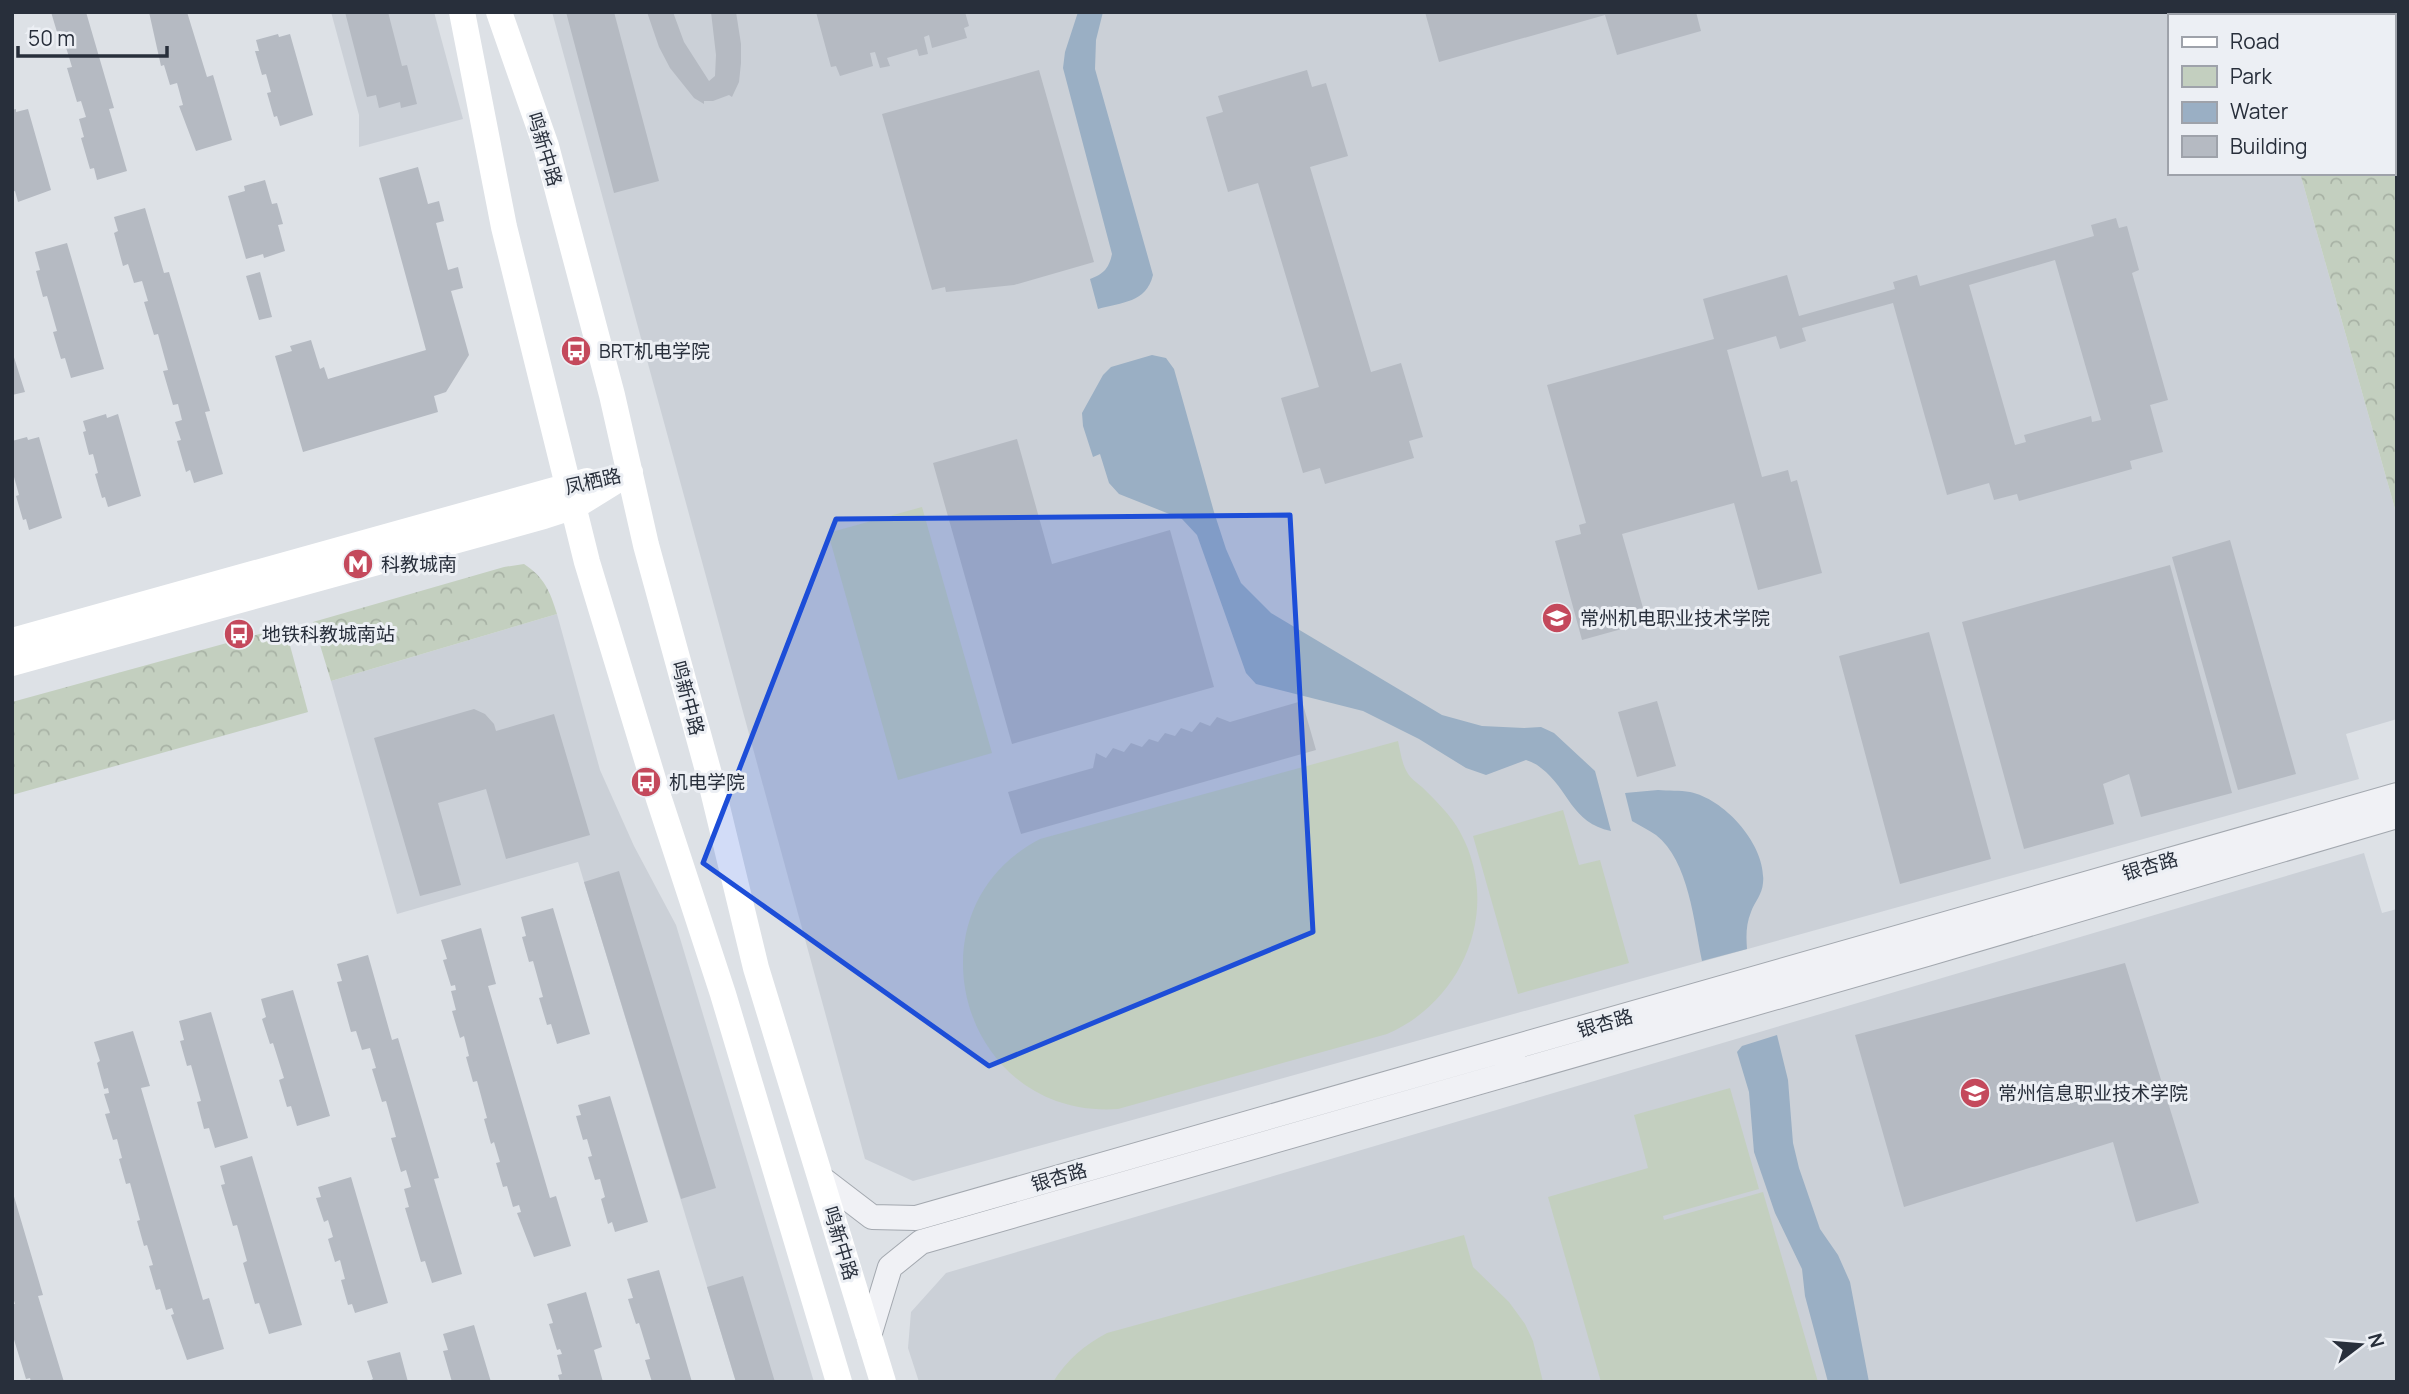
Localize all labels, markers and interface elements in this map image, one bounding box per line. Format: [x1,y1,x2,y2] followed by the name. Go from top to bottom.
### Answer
[18,14,166,58] scale bar
[2168,14,2395,175] legend
[28,24,75,52] text: 50 m
[2230,27,2280,55] text: Road
[2230,62,2272,90] text: Park
[2230,97,2289,125] text: Water
[521,109,569,189] street label: 鸣新中路
[2230,132,2307,160] text: Building
[559,334,593,368] bus stop icon: BRT机电学院
[599,338,710,364] place label: BRT机电学院
[562,462,624,500] street label: 凤栖路
[341,547,375,581] metro station icon: 科教城南
[381,551,457,577] place label: 科教城南
[1540,601,1574,635] school or university icon: 常州机电职业技术学院
[1580,605,1770,631] place label: 常州机电职业技术学院
[222,617,256,651] bus stop icon: 地铁科教城南站
[262,621,395,647] place label: 地铁科教城南站
[666,658,710,738] street label: 鸣新中路
[629,765,663,799] bus stop icon: 机电学院
[669,769,745,795] place label: 机电学院
[2119,846,2181,886] street label: 银杏路
[1574,1003,1636,1043] street label: 银杏路
[1958,1076,1992,1110] school or university icon: 常州信息职业技术学院
[1998,1080,2188,1106] place label: 常州信息职业技术学院
[1028,1157,1090,1197] street label: 银杏路
[817,1203,865,1283] street label: 鸣新中路
[2325,1310,2395,1380] north arrow
[2362,1330,2391,1350] text: N

